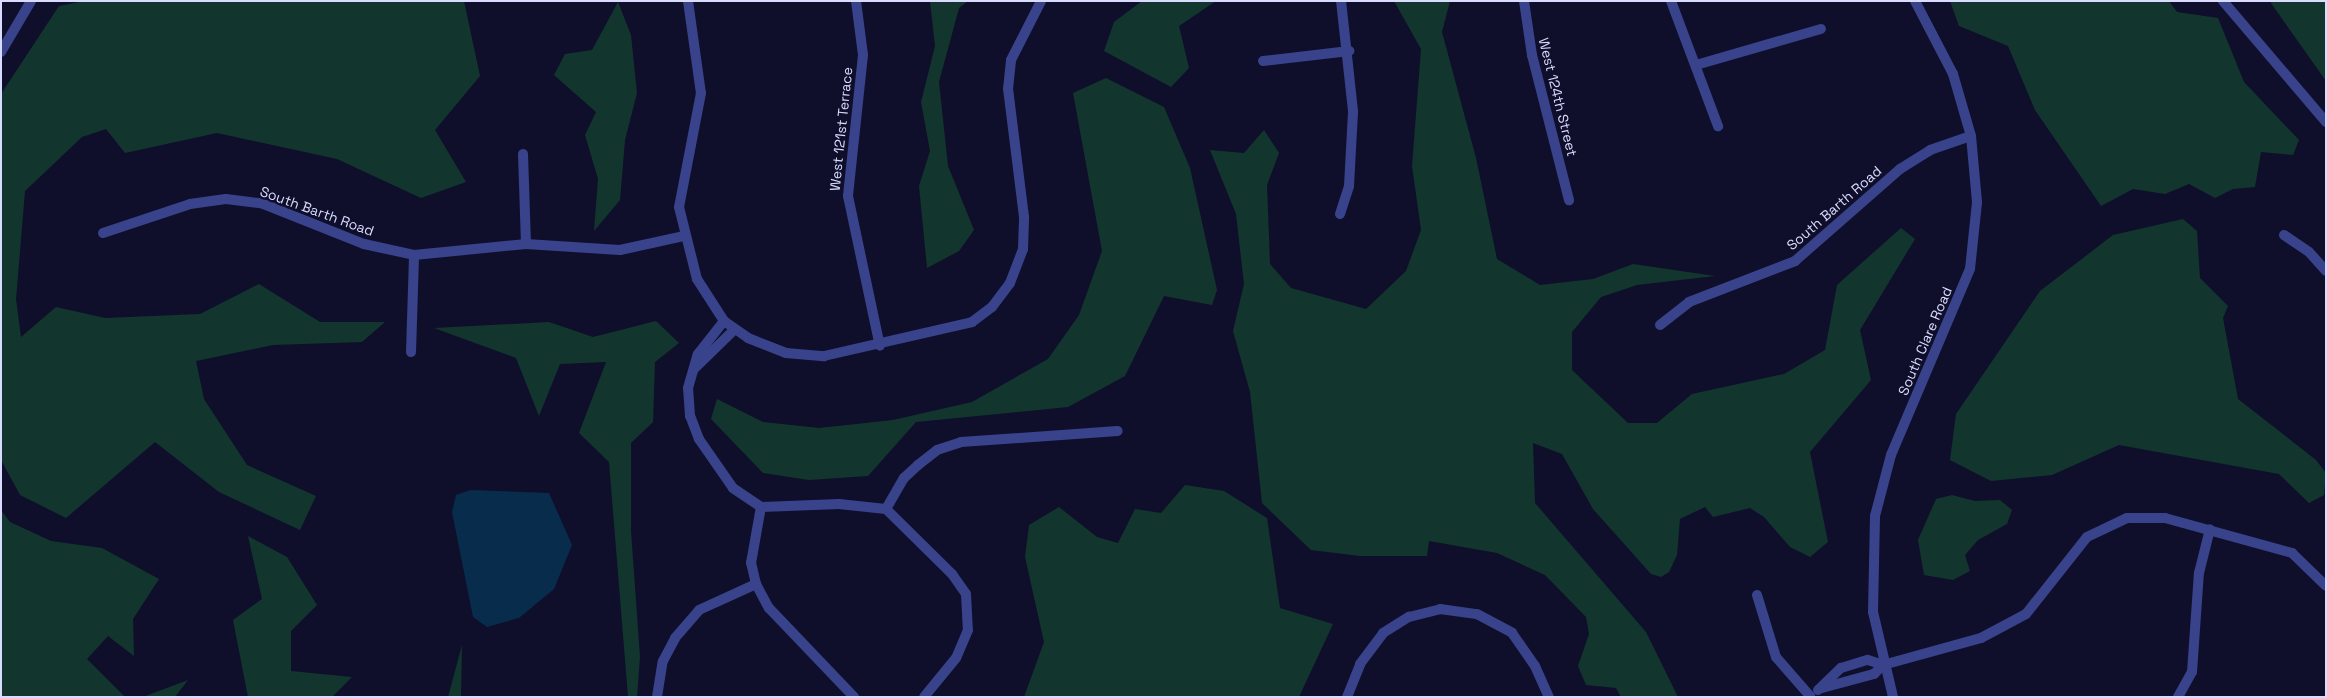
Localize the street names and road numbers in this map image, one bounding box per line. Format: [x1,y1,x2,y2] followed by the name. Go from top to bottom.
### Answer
[1535,36,1581,158] street label: West 124th Street
[826,66,856,192] street label: West 121st Terrace
[1783,162,1885,254] street label: South Barth Road
[258,183,376,239] street label: South Barth Road
[1895,284,1955,398] street label: South Clare Road

